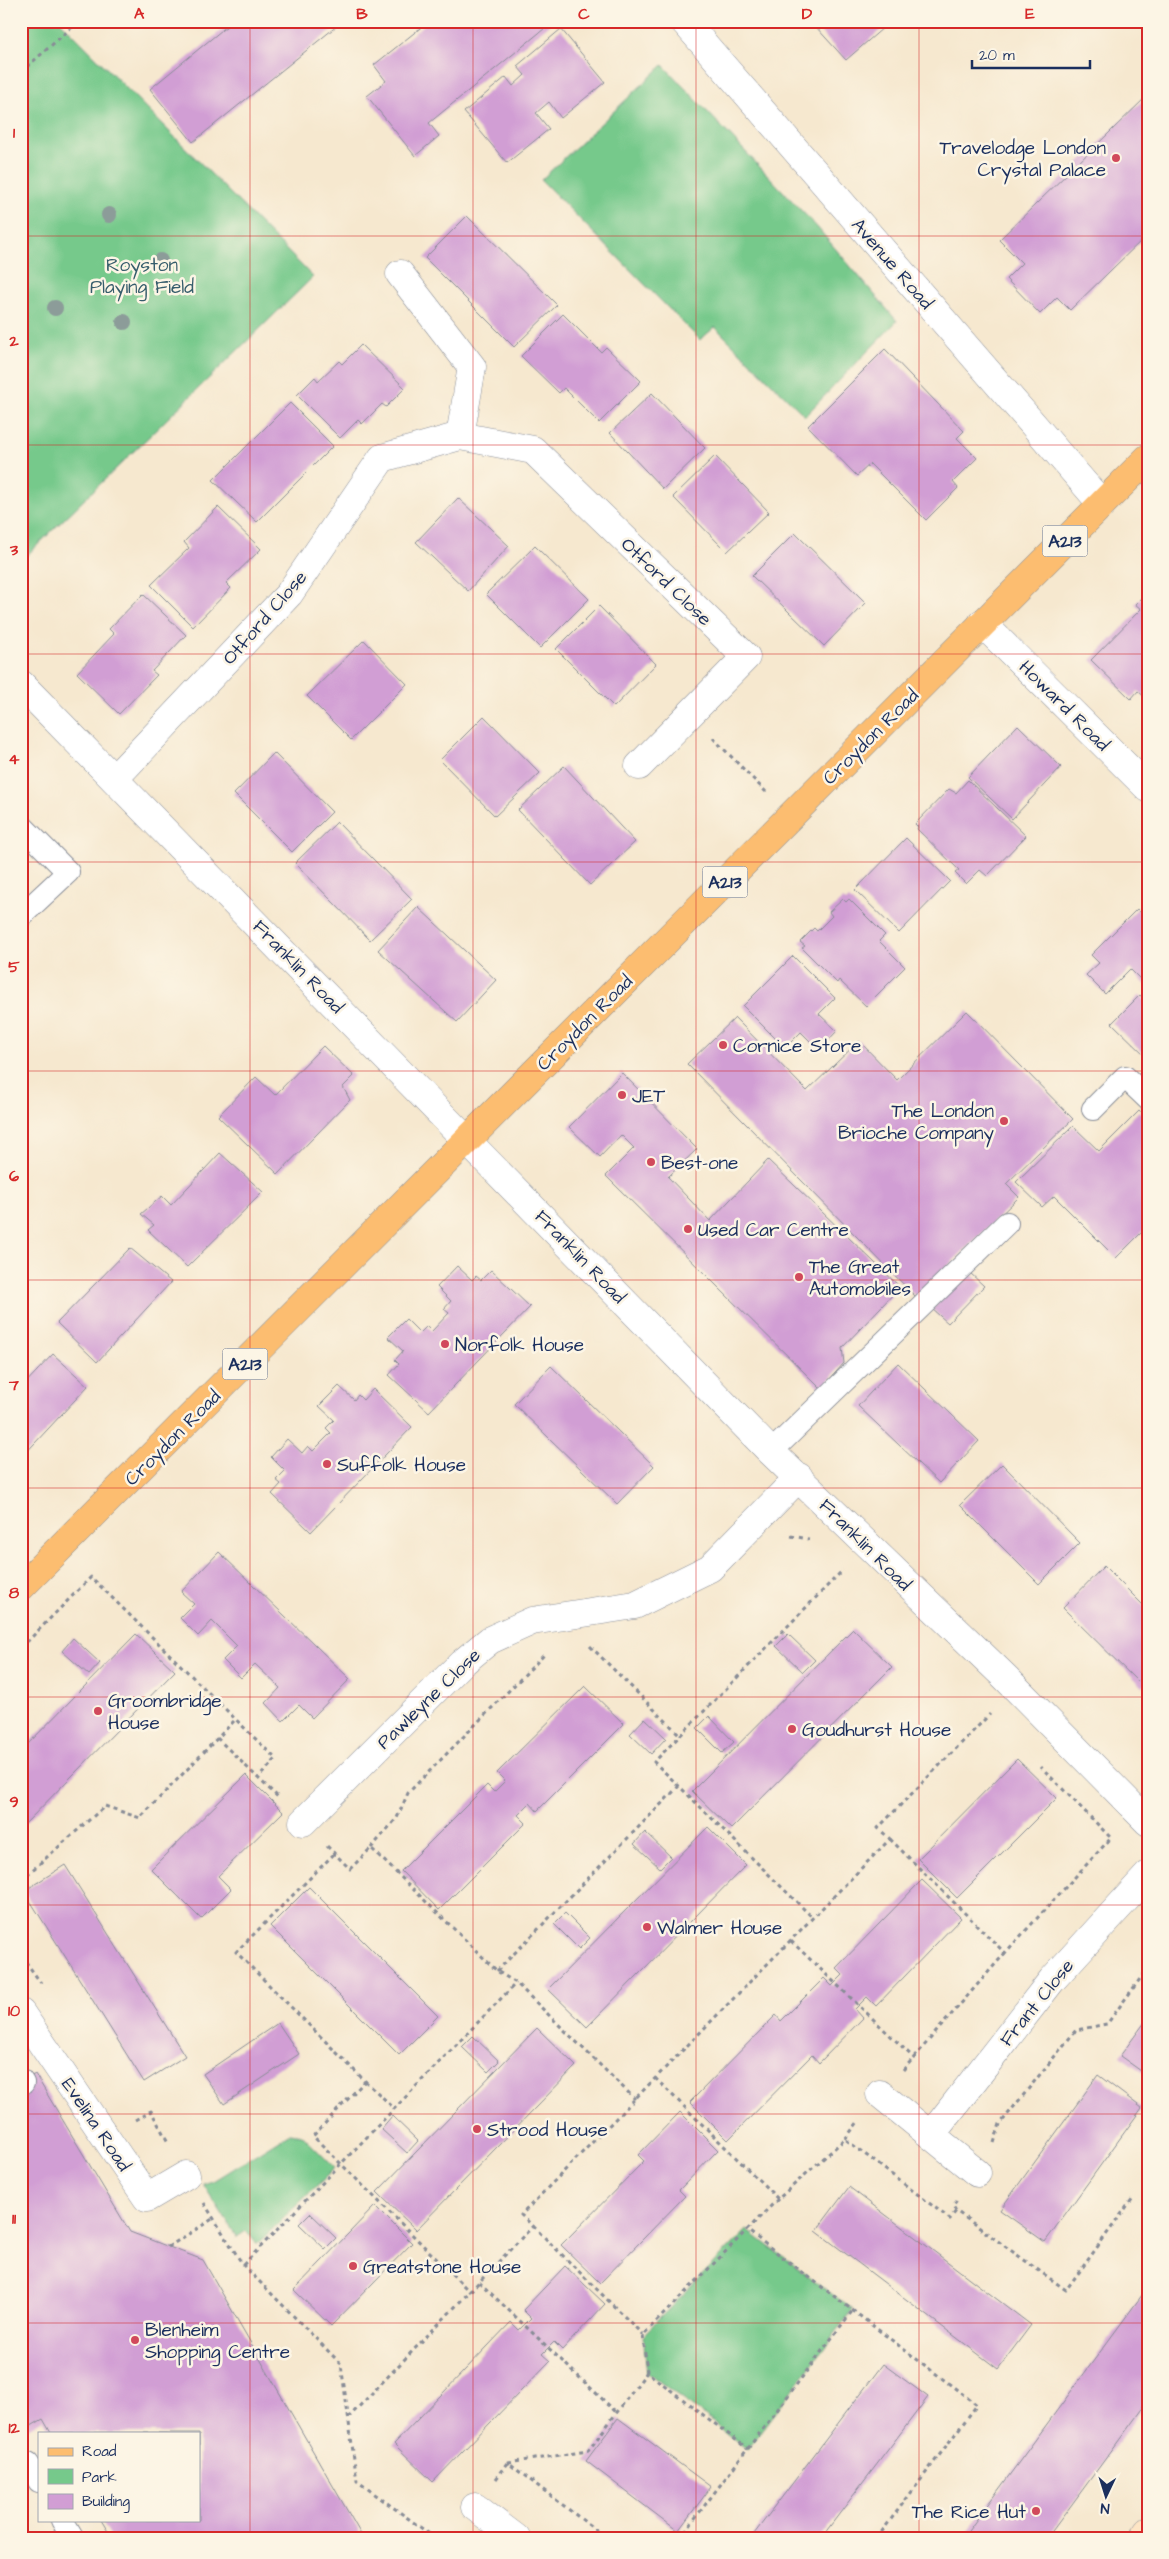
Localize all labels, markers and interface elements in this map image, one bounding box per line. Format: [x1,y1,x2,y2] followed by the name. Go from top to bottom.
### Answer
[134,3,145,25] text: A
[356,3,368,25] text: B
[578,3,590,25] text: C
[802,3,813,25] text: D
[1025,3,1035,25] text: E
[972,38,1089,70] scale bar
[979,45,1015,66] text: 20 m
[13,122,16,144] text: 1
[940,135,1106,185] place label: Travelodge London Crystal Palace
[1110,152,1122,164] marker: Travelodge London Crystal Palace
[845,212,939,316] street label: Avenue Road
[90,252,194,302] park label: Royston Playing Field
[8,330,19,352] text: 2
[1042,526,1088,556] road number: A213
[614,532,717,632] street label: Otford Close
[9,539,19,561] text: 3
[217,565,314,671] street label: Otford Close
[1012,655,1116,758] street label: Howard Road
[817,683,926,792] street label: Croydon Road
[9,748,20,770] text: 4
[702,866,748,898] road number: A213
[246,914,350,1020] street label: Franklin Road
[8,956,20,978] text: 5
[531,969,640,1078] street label: Croydon Road
[733,1033,861,1060] place label: Cornice Store
[717,1039,729,1051] marker: Cornice Store
[632,1083,665,1110] place label: JET
[616,1089,628,1101] marker: JET
[838,1098,995,1148] place label: The London Brioche Company
[998,1115,1010,1127] marker: The London Brioche Company
[661,1150,738,1177] place label: Best-one
[645,1156,657,1168] marker: Best-one
[9,1165,19,1187] text: 6
[528,1204,632,1310] street label: Franklin Road
[698,1217,849,1244] place label: Used Car Centre
[682,1223,694,1235] marker: Used Car Centre
[809,1254,911,1303] place label: The Great Automobiles
[793,1271,805,1283] marker: The Great Automobiles
[455,1332,584,1359] place label: Norfolk House
[439,1338,451,1350] marker: Norfolk House
[222,1348,268,1380] road number: A213
[8,1374,19,1396] text: 7
[119,1384,228,1493] street label: Croydon Road
[337,1452,466,1479] place label: Suffolk House
[321,1458,333,1470] marker: Suffolk House
[813,1493,917,1598] street label: Franklin Road
[9,1582,20,1604] text: 8
[371,1642,488,1756] street label: Pawleyne Close
[108,1688,222,1737] place label: Groombridge House
[92,1705,104,1717] marker: Groombridge House
[802,1717,951,1744] place label: Goudhurst House
[786,1723,798,1735] marker: Goudhurst House
[9,1791,19,1813] text: 9
[657,1915,782,1942] place label: Walmer House
[641,1921,653,1933] marker: Walmer House
[994,1954,1081,2052] street label: Frant Close
[8,2000,20,2022] text: 10
[54,2073,137,2177] street label: Evelina Road
[487,2117,608,2144] place label: Strood House
[471,2123,483,2135] marker: Strood House
[12,2208,17,2230] text: 11
[363,2254,521,2281] place label: Greatstone House
[347,2260,359,2272] marker: Greatstone House
[145,2317,290,2367] place label: Blenheim Shopping Centre
[129,2334,141,2346] marker: Blenheim Shopping Centre
[8,2417,20,2439] text: 12
[38,2432,200,2522] legend
[82,2441,117,2462] text: Road
[82,2467,117,2488] text: Park
[1082,2472,1132,2522] north arrow
[82,2491,130,2513] text: Building
[1100,2498,1110,2518] text: N
[912,2499,1026,2526] place label: The Rice Hut
[1030,2505,1042,2517] marker: The Rice Hut

